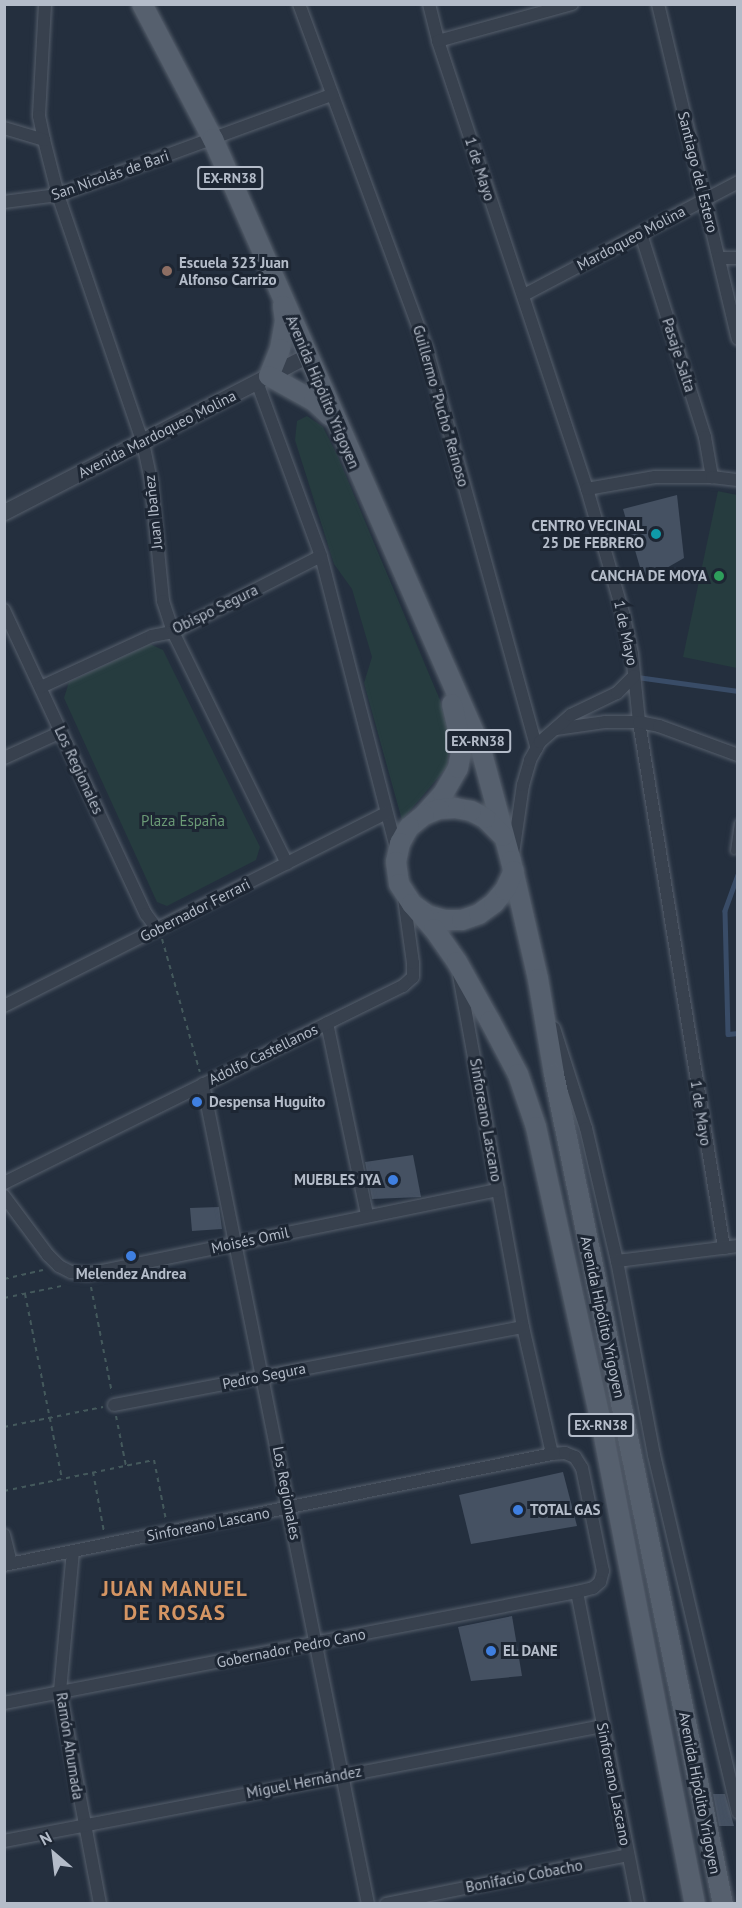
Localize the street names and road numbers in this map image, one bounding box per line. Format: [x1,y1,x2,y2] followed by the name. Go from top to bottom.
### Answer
[674,109,722,235] street label: Santiago del Estero
[461,135,499,203] street label: 1 de Mayo
[49,146,171,204] street label: San Nicolás de Bari
[197,167,263,189] road number: EX-RN38
[574,202,688,274] street label: Mardoqueo Molina
[282,312,364,472] street label: Avenida Hipólito Yrigoyen
[659,316,699,394] street label: Pasaje Salta
[409,322,473,490] street label: Guillermo "Pucho" Reinoso
[75,386,239,482] street label: Avenida Mardoqueo Molina
[140,474,166,550] street label: Juan Ibañez
[169,581,261,637] street label: Obispo Segura
[610,599,642,667] street label: 1 de Mayo
[51,723,107,817] street label: Los Regionales
[445,730,511,752] road number: EX-RN38
[137,875,253,945] street label: Gobernador Ferrari
[205,1020,321,1088] street label: Adolfo Castellanos
[466,1057,506,1183] street label: Sinforeano Lascano
[687,1079,715,1147] street label: 1 de Mayo
[209,1223,291,1257] street label: Moisés Omil
[577,1234,629,1400] street label: Avenida Hipólito Yrigoyen
[221,1359,307,1393] street label: Pedro Segura
[568,1414,634,1436] road number: EX-RN38
[269,1445,305,1541] street label: Los Regionales
[145,1503,271,1545] street label: Sinforeano Lascano
[215,1625,367,1671] street label: Gobernador Pedro Cano
[53,1691,87,1801] street label: Ramón Ahumada
[675,1710,725,1876] street label: Avenida Hipólito Yrigoyen
[593,1721,635,1847] street label: Sinforeano Lascano
[245,1762,363,1802] street label: Miguel Hernández
[464,1856,584,1896] street label: Bonifacio Cobacho

